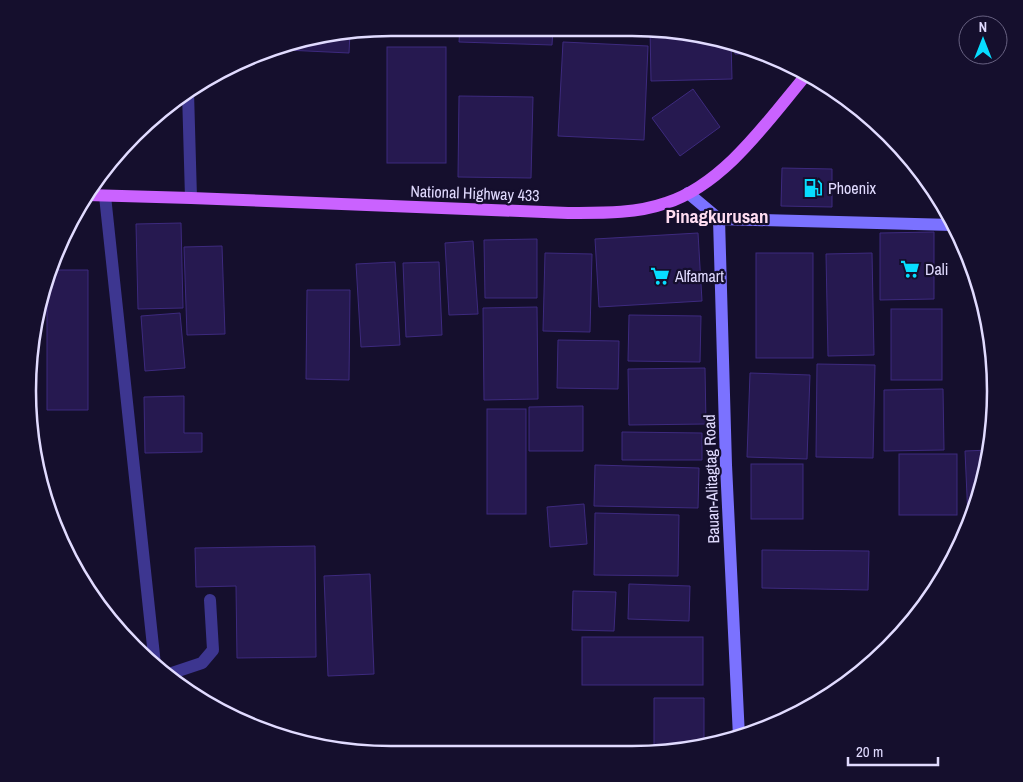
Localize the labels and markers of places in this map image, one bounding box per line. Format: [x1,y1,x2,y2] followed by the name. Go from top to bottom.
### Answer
[802,177,824,199] fuel station icon: Phoenix
[828,177,877,199] place label: Phoenix
[899,258,921,280] supermarket icon: Dali
[925,258,948,280] place label: Dali
[649,265,671,287] supermarket icon: Alfamart
[674,265,724,287] place label: Alfamart

